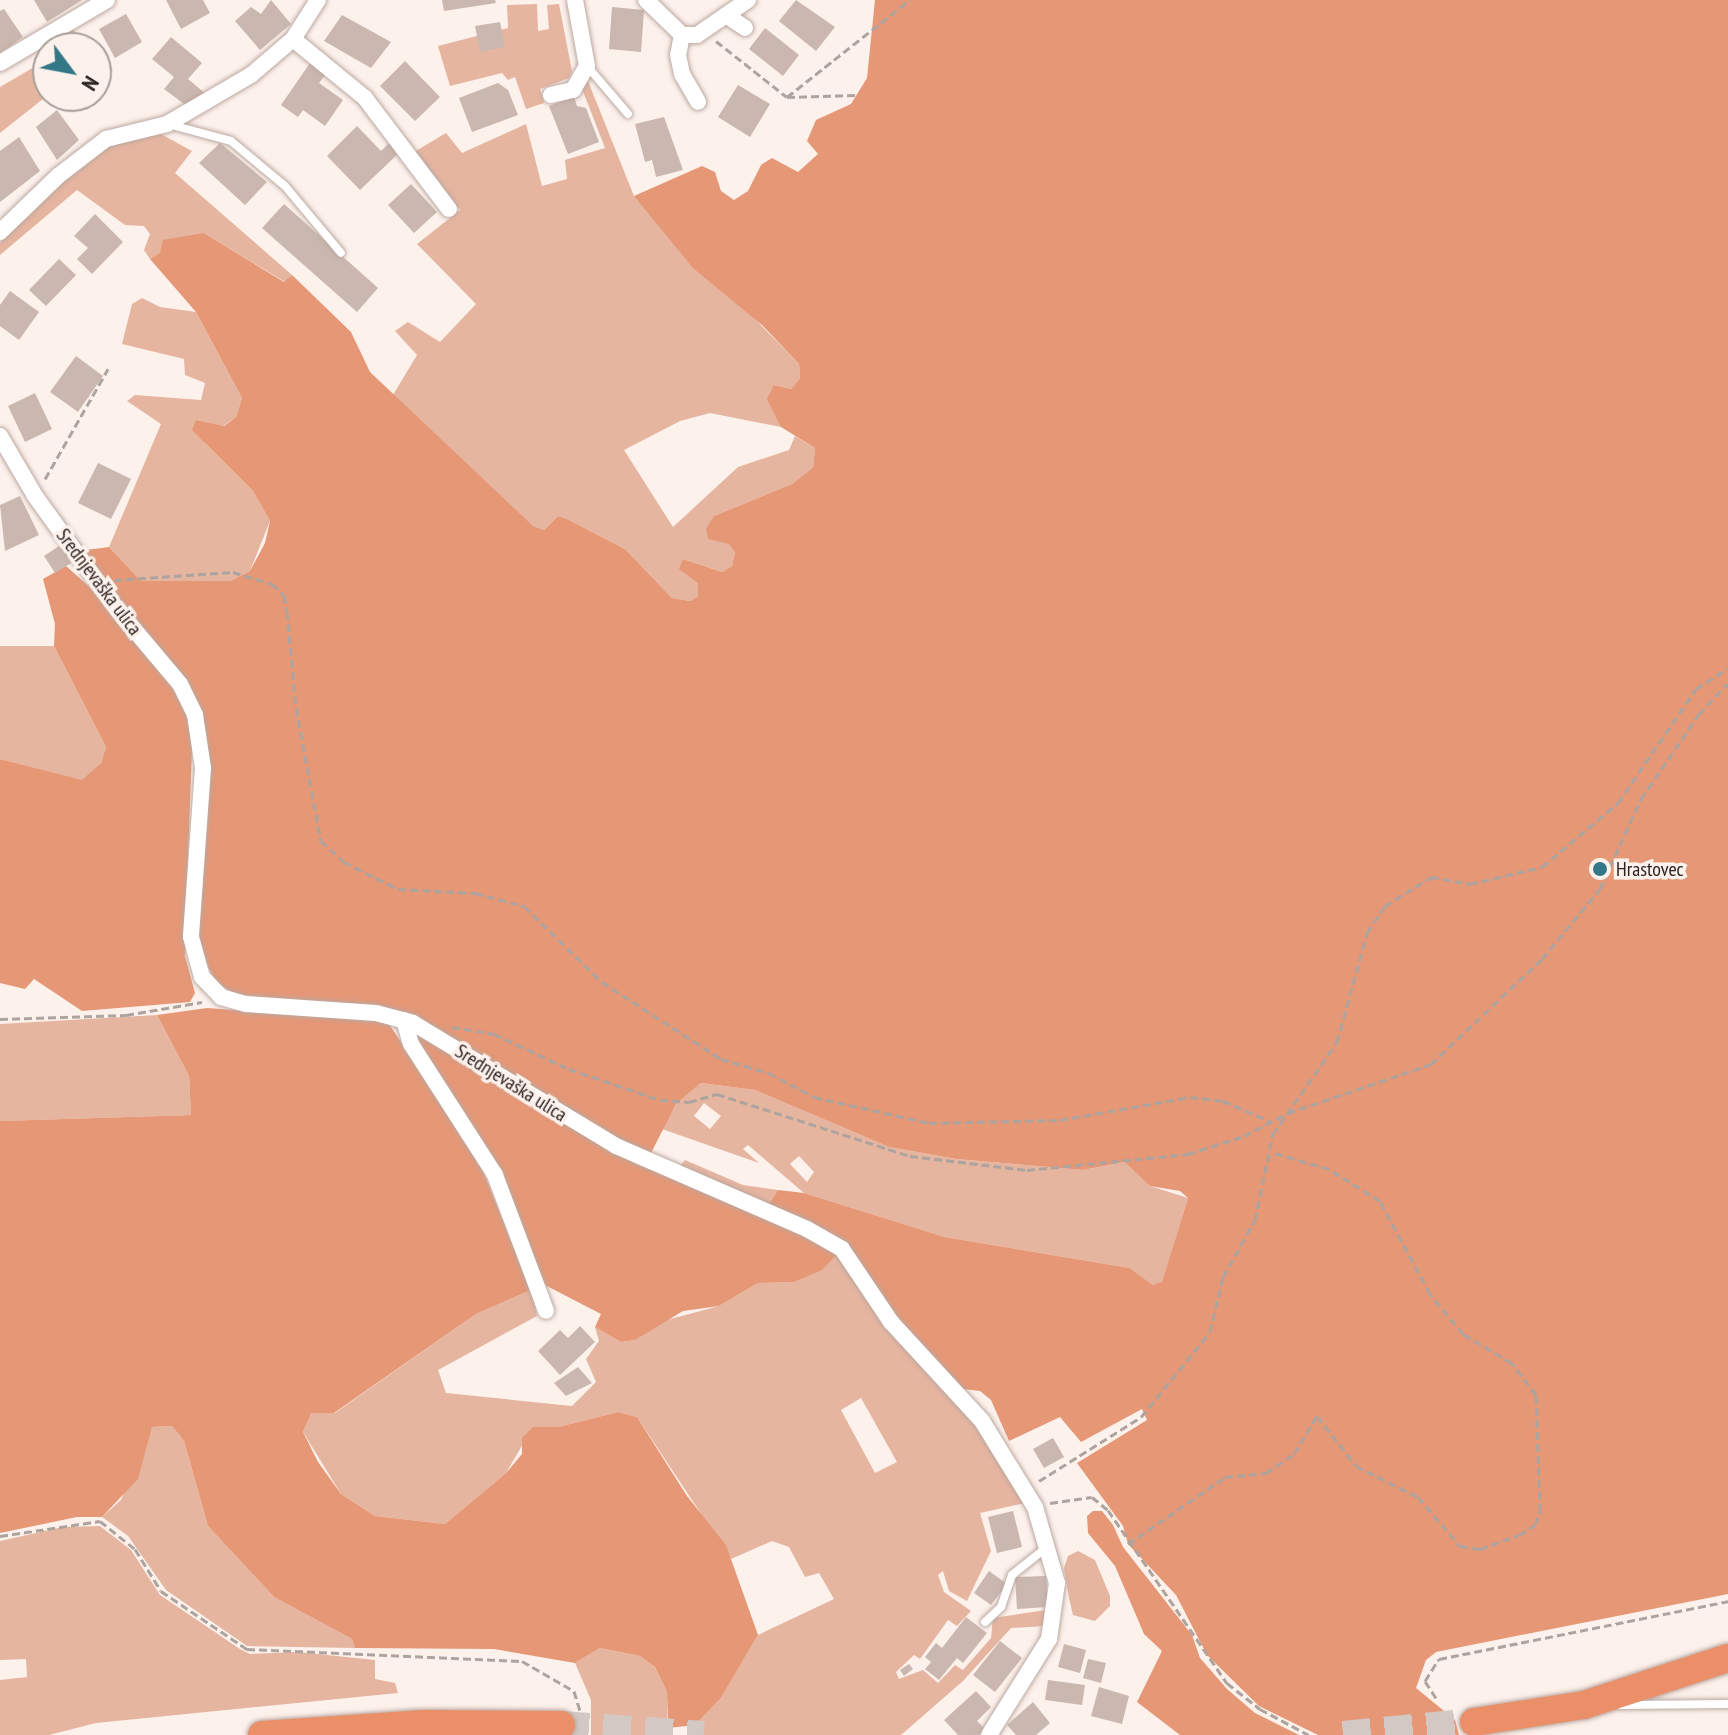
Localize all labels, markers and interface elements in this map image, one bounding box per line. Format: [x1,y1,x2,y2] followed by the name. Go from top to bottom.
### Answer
[32,32,112,112] north arrow
[76,71,106,96] text: N
[51,524,147,640] street label: Srednjevaška ulica
[1616,857,1684,881] place label: Hrastovec
[1591,860,1609,878] marker: Hrastovec
[451,1039,571,1127] street label: Srednjevaška ulica

